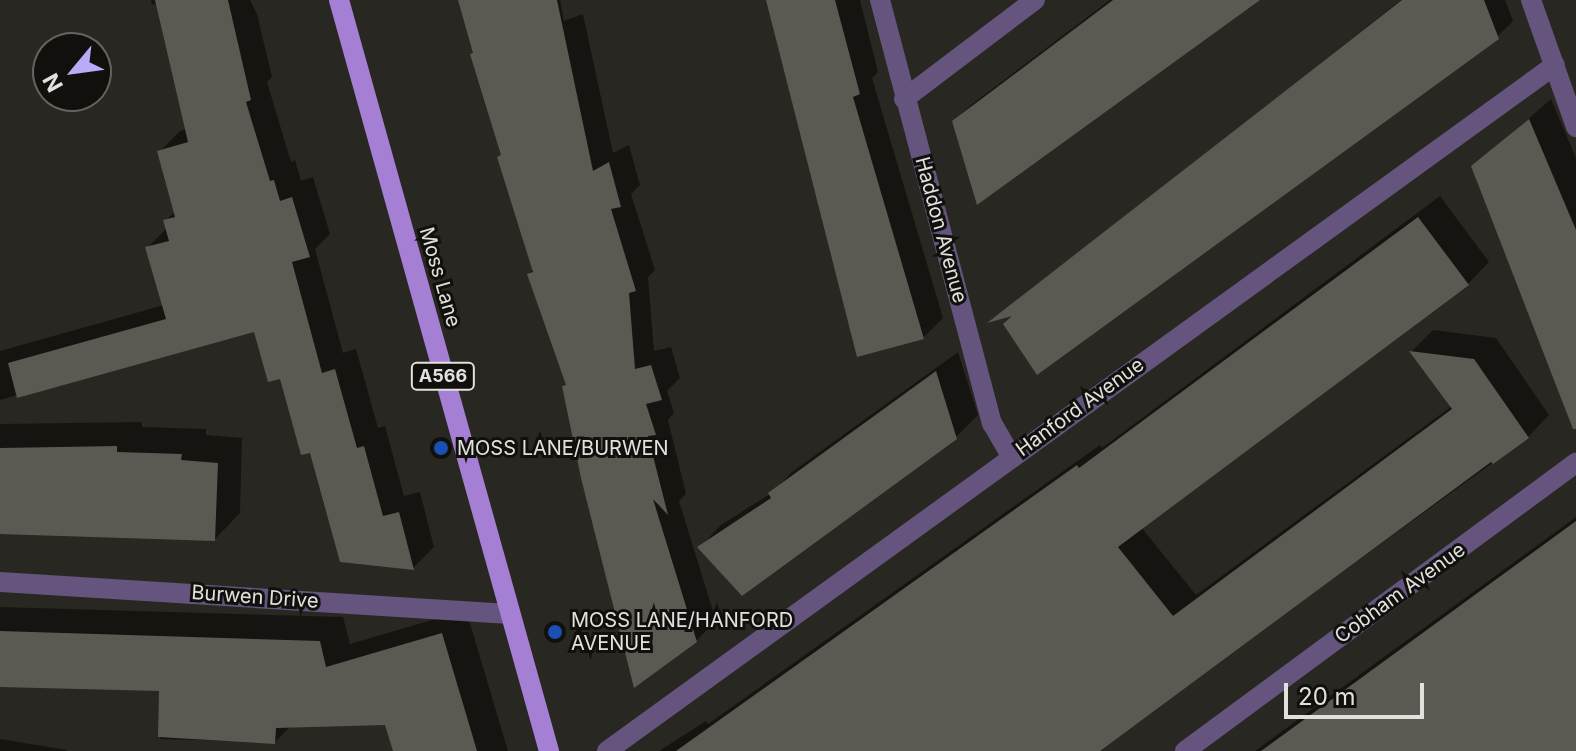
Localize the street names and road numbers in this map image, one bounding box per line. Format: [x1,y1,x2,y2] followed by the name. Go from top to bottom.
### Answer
[910,154,972,306] street label: Haddon Avenue
[414,224,466,330] street label: Moss Lane
[1011,353,1149,461] street label: Hanford Avenue
[409,362,477,390] road number: A566
[1330,538,1470,648] street label: Cobham Avenue
[191,581,319,613] street label: Burwen Drive

